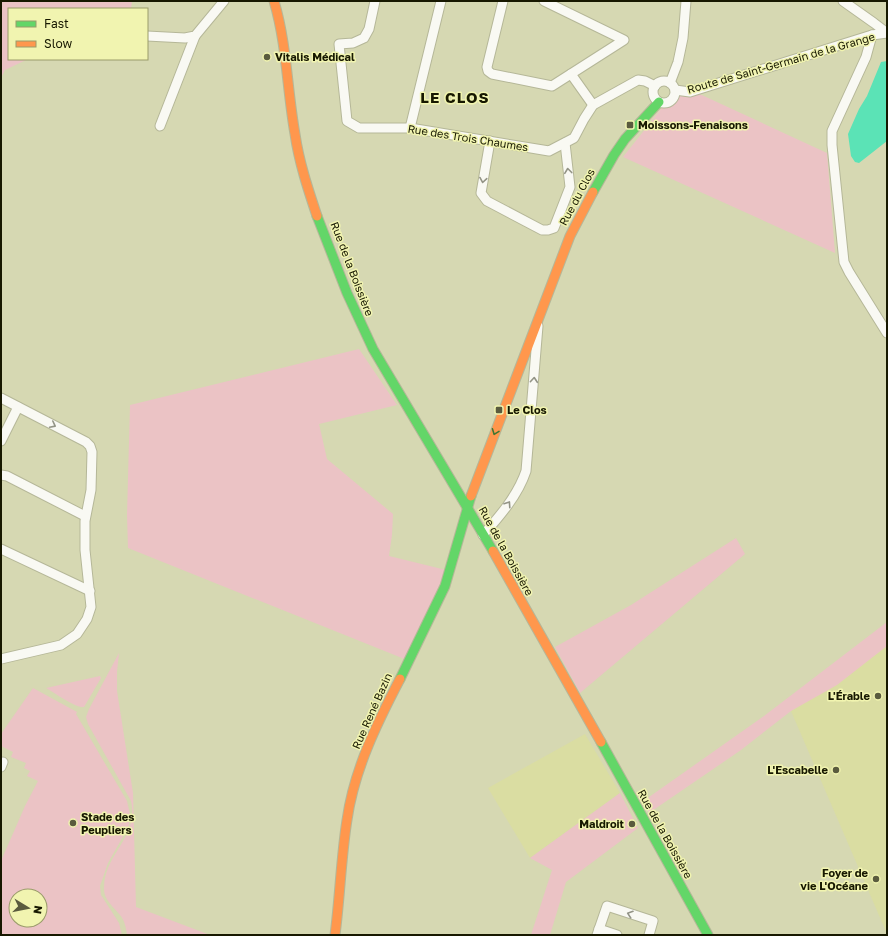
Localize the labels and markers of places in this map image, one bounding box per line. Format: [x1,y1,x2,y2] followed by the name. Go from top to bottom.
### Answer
[275,50,355,63] place label: Vitalis Médical
[262,52,272,62] marker: Vitalis Médical
[638,118,748,131] place label: Moissons-Fenaisons
[625,120,635,130] marker: Moissons-Fenaisons
[507,403,547,416] place label: Le Clos
[494,405,504,415] marker: Le Clos
[828,689,871,702] place label: L'Érable
[873,691,883,701] marker: L'Érable
[767,763,829,776] place label: L'Escabelle
[831,765,841,775] marker: L'Escabelle
[81,810,134,836] place label: Stade des Peupliers
[579,817,625,830] place label: Maldroit
[68,818,78,828] marker: Stade des Peupliers
[627,819,637,829] marker: Maldroit
[800,866,869,892] place label: Foyer de vie L'Océane
[871,874,881,884] marker: Foyer de vie L'Océane

